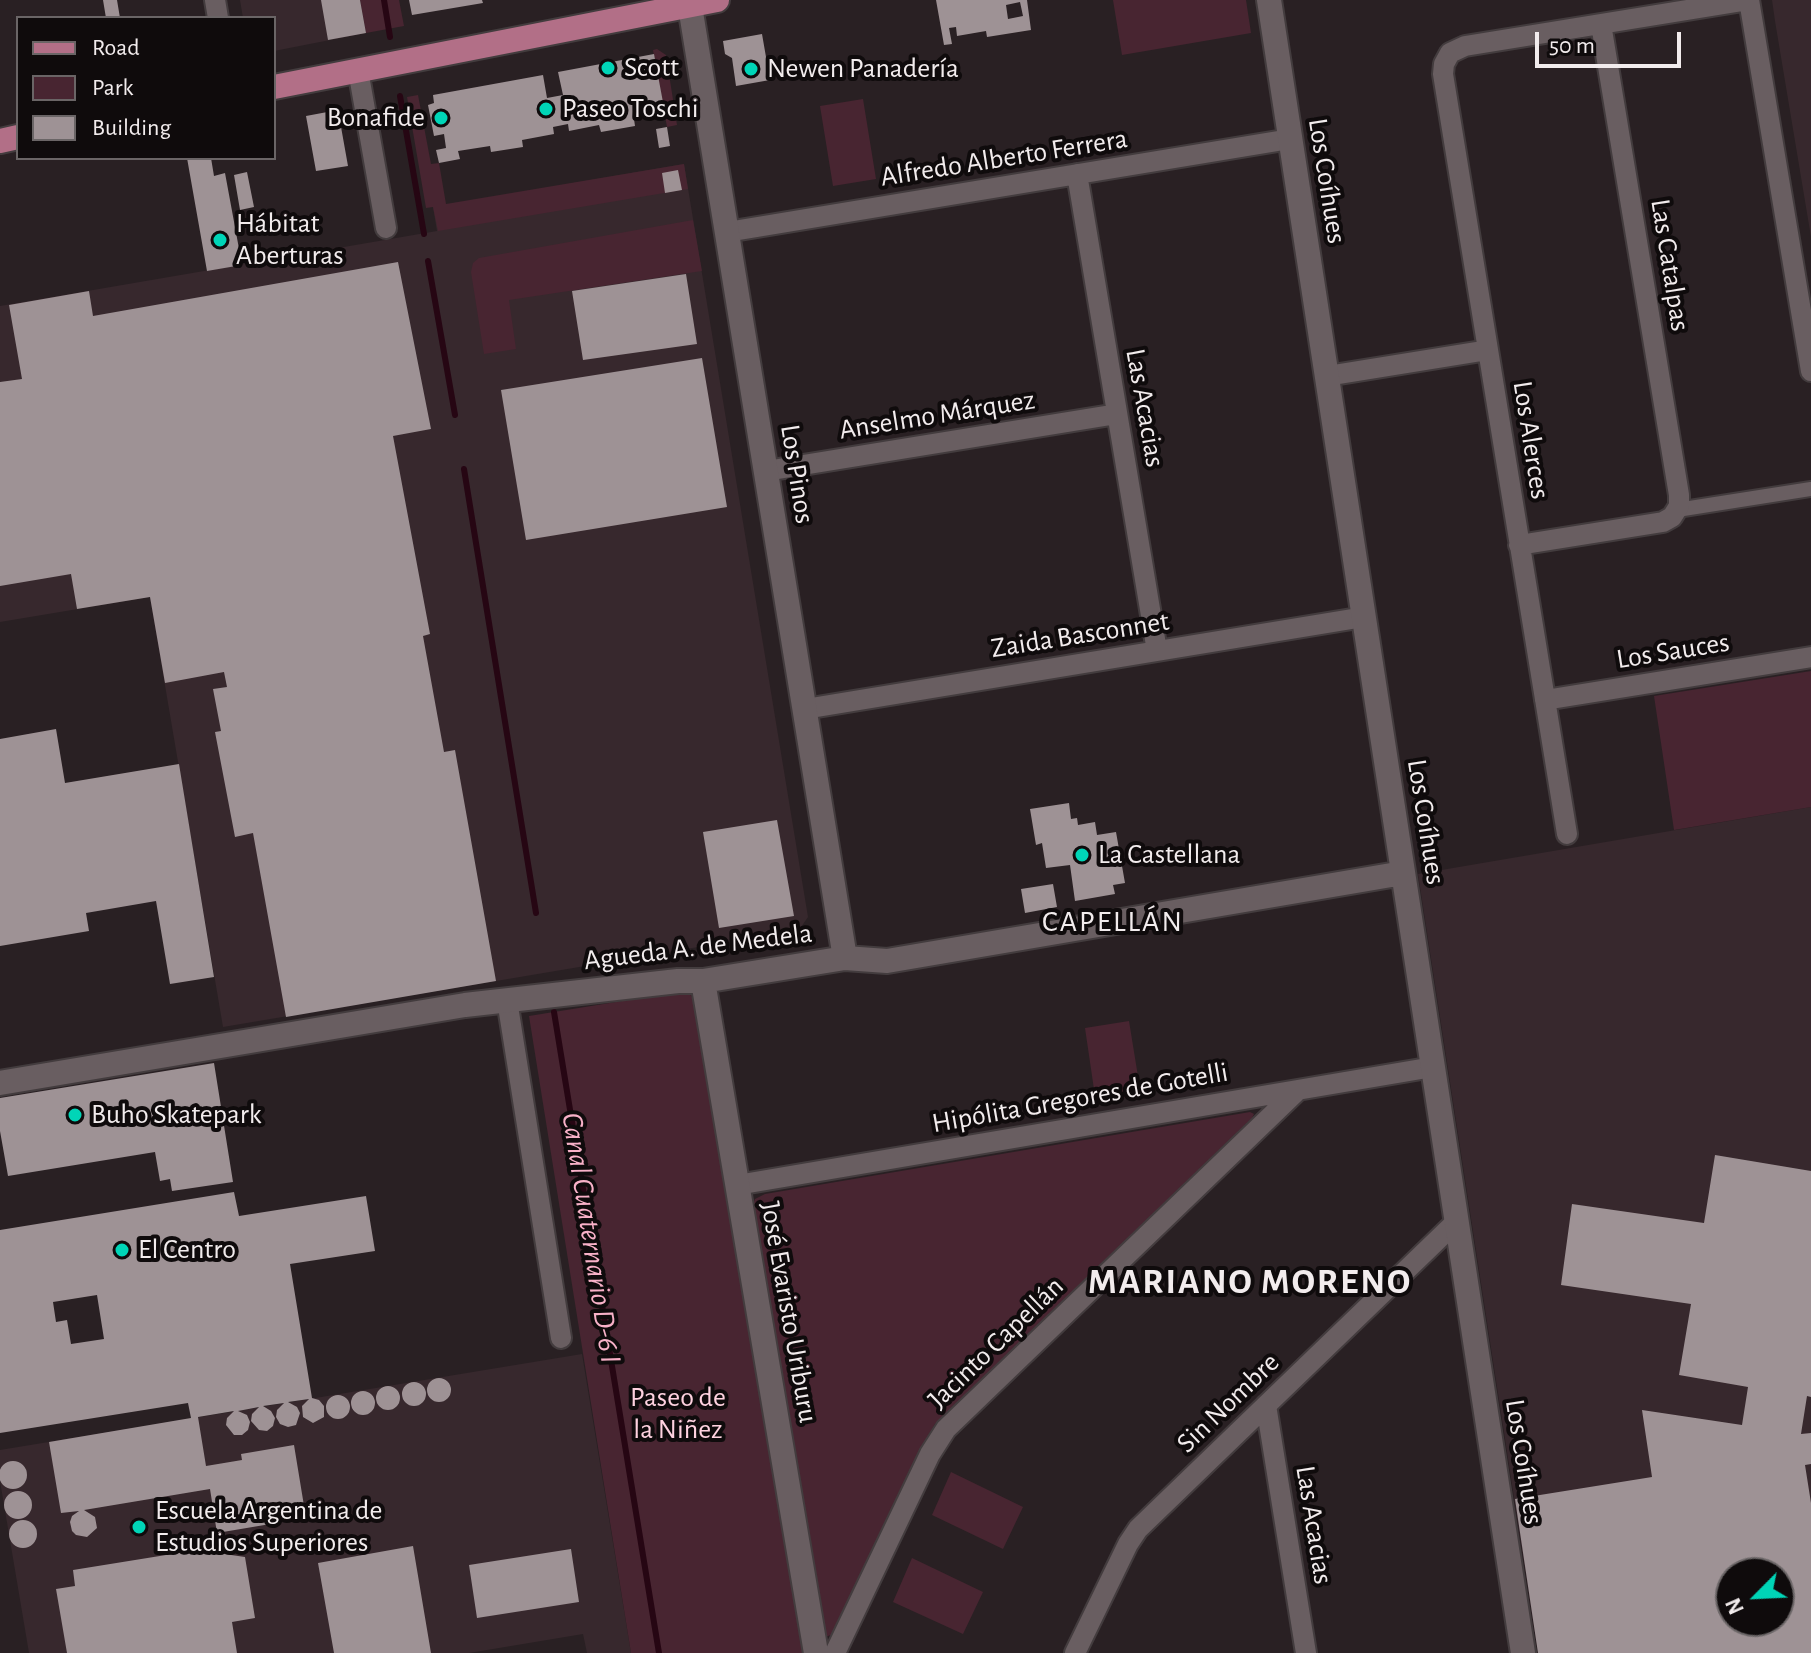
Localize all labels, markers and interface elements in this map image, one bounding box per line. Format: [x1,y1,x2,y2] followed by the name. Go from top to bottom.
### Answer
[16,16,276,160] legend
[1539,16,1685,66] scale bar
[1549,34,1595,58] text: 50 m
[92,36,140,60] text: Road
[624,51,679,85] place label: Scott
[767,52,959,86] place label: Newen Panadería
[599,59,617,77] marker: Scott
[742,60,760,78] marker: Newen Panadería
[92,76,133,100] text: Park
[562,92,698,126] place label: Paseo Toschi
[537,100,555,118] marker: Paseo Toschi
[327,101,425,135] place label: Bonafide
[432,109,450,127] marker: Bonafide
[92,116,171,140] text: Building
[1301,116,1353,246] street label: Los Coíhues
[878,122,1130,194] street label: Alfredo Alberto Ferrera
[1643,196,1697,334] street label: Las Catalpas
[236,207,344,273] place label: Hábitat Aberturas
[211,231,229,249] marker: Hábitat Aberturas
[1118,346,1172,470] street label: Las Acacias
[1505,379,1557,501] street label: Los Alerces
[837,383,1037,447] street label: Anselmo Márquez
[773,422,821,526] street label: Los Pinos
[989,604,1171,666] street label: Zaida Basconnet
[1614,625,1732,677] street label: Los Sauces
[1400,757,1452,887] street label: Los Coíhues
[1098,838,1240,872] place label: La Castellana
[1073,846,1091,864] marker: La Castellana
[1042,904,1184,940] district label: CAPELLÁN
[582,916,814,978] street label: Agueda A. de Medela
[929,1055,1231,1141] street label: Hipólita Gregores de Gotelli
[91,1098,262,1132] place label: Buho Skatepark
[66,1106,84,1124] marker: Buho Skatepark
[553,1110,629,1366] water label: Canal Cuaternario D-6 I
[753,1199,825,1425] street label: José Evaristo Uriburu
[138,1233,236,1267] place label: El Centro
[113,1241,131,1259] marker: El Centro
[1088,1260,1412,1304] district label: MARIANO MORENO
[921,1270,1071,1416] street label: Jacinto Capellán
[1170,1346,1286,1460] street label: Sin Nombre
[630,1381,726,1447] park label: Paseo de la Niñez
[1498,1397,1550,1527] street label: Los Coíhues
[1288,1463,1340,1587] street label: Las Acacias
[155,1494,382,1560] place label: Escuela Argentina de Estudios Superiores
[130,1518,148,1536] marker: Escuela Argentina de Estudios Superiores
[1715,1557,1795,1637] north arrow
[1722,1594,1748,1617] text: N

